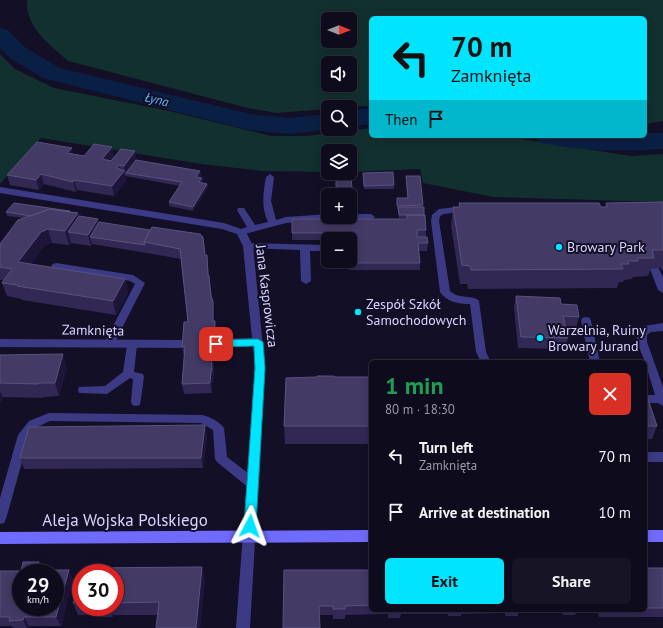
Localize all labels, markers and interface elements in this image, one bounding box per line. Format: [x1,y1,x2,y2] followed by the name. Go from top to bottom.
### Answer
[321,12,357,48] north arrow
[321,12,357,268] map controls
[451,28,512,65] text: 70 m
[385,32,437,84] icon: left
[321,56,357,92] button: sound
[451,64,531,87] text: Zamknięta
[143,88,171,111] water label: Łyna
[321,100,357,136] button: search
[425,108,447,130] icon: arrive
[385,110,417,129] text: Then
[321,144,357,180] button: layers
[321,188,357,224] button: +
[321,232,357,268] button: −
[567,238,645,256] place label: Browary Park
[554,242,564,252] marker: Browary Park
[252,243,282,348] street label: Jana Kasprowicza
[366,295,466,329] place label: Zespół Szkół Samochodowych
[353,307,363,317] marker: Zespół Szkół Samochodowych
[62,320,124,340] street label: Zamknięta
[548,321,646,355] place label: Warzelnia, Ruiny Browary Jurand
[199,327,233,361] pin
[205,333,227,355] icon: arrive
[535,333,545,343] marker: Warzelnia, Ruiny Browary Jurand
[385,370,444,401] text: 1 min
[589,373,631,415] button: close
[385,401,455,418] text: 80 m · 18:30
[419,438,473,457] text: Turn left
[385,445,407,467] icon: left
[598,447,631,466] text: 70 m
[419,457,477,474] text: Zamknięta
[385,501,407,523] icon: arrive
[419,503,550,522] text: Arrive at destination
[598,503,631,522] text: 10 m
[229,505,271,547] position arrow
[42,509,208,531] street label: Aleja Wojska Polskiego
[385,558,504,604] button: Exit
[512,558,631,604] button: Share
[72,564,124,616] speed limit sign: 30
[27,572,49,598] text: 29
[27,593,49,606] text: km/h

